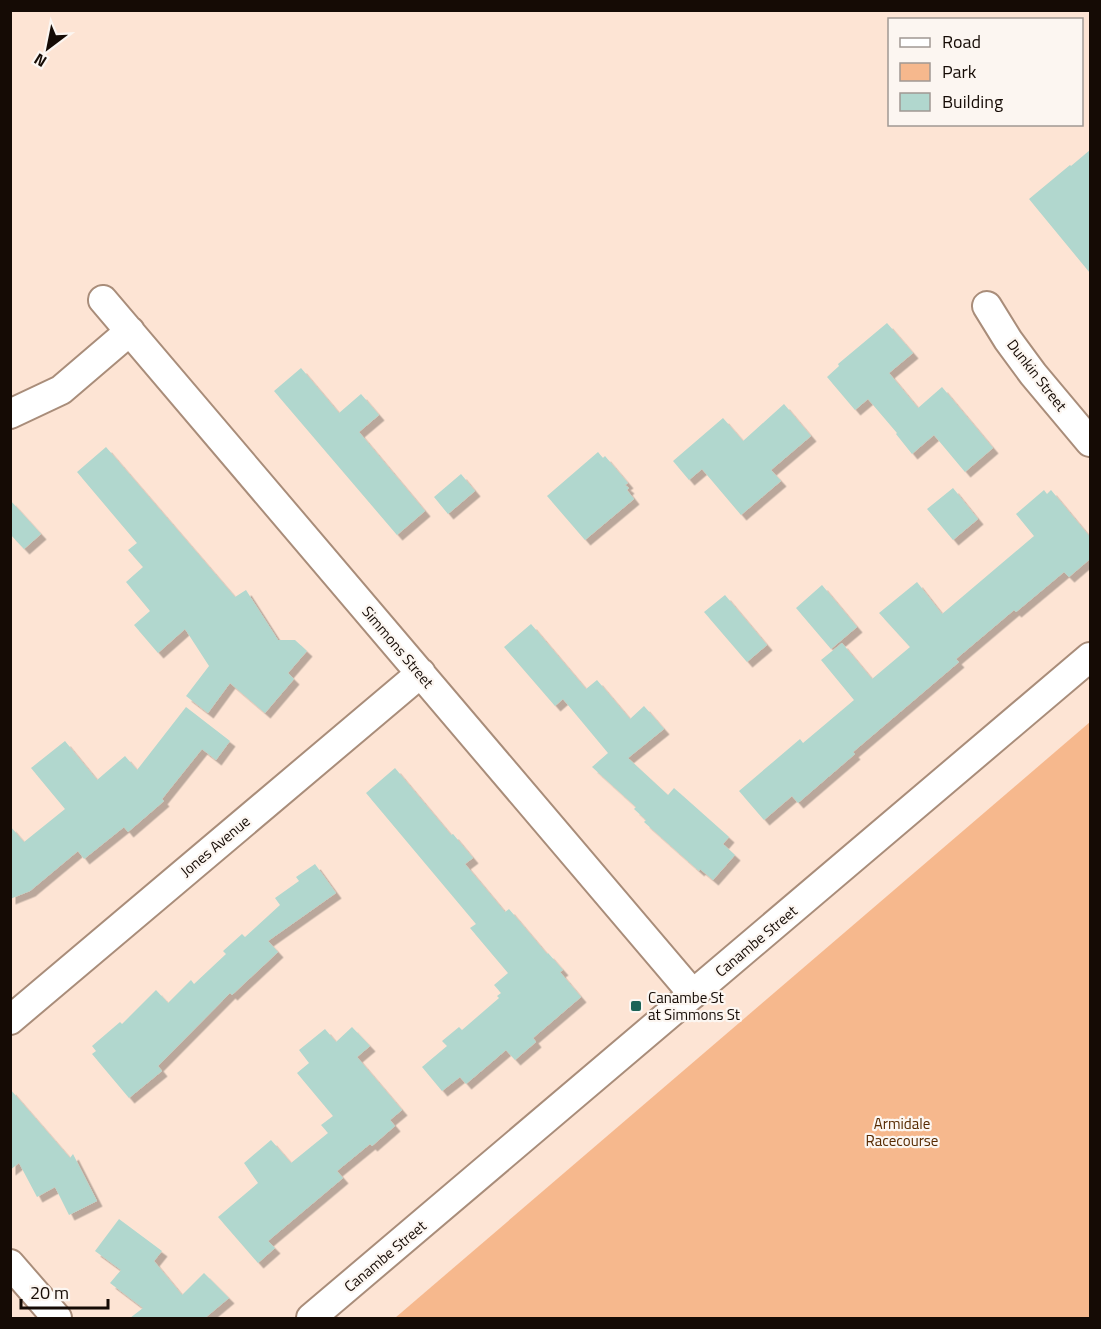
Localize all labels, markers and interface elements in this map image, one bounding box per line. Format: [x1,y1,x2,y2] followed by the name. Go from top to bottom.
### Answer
[18,18,78,78] north arrow
[888,18,1083,126] legend
[942,28,981,55] text: Road
[29,48,51,74] text: N
[942,58,977,85] text: Park
[942,88,1003,115] text: Building
[1001,334,1073,417] street label: Dunkin Street
[357,601,440,694] street label: Simmons Street
[175,810,255,882] street label: Jones Avenue
[710,899,803,982] street label: Canambe Street
[648,986,741,1026] place label: Canambe St at Simmons St
[629,999,643,1013] marker: Canambe St at Simmons St
[866,1112,938,1152] park label: Armidale Racecourse
[339,1214,432,1297] street label: Canambe Street
[21,1272,108,1310] scale bar
[30,1279,69,1306] text: 20 m

